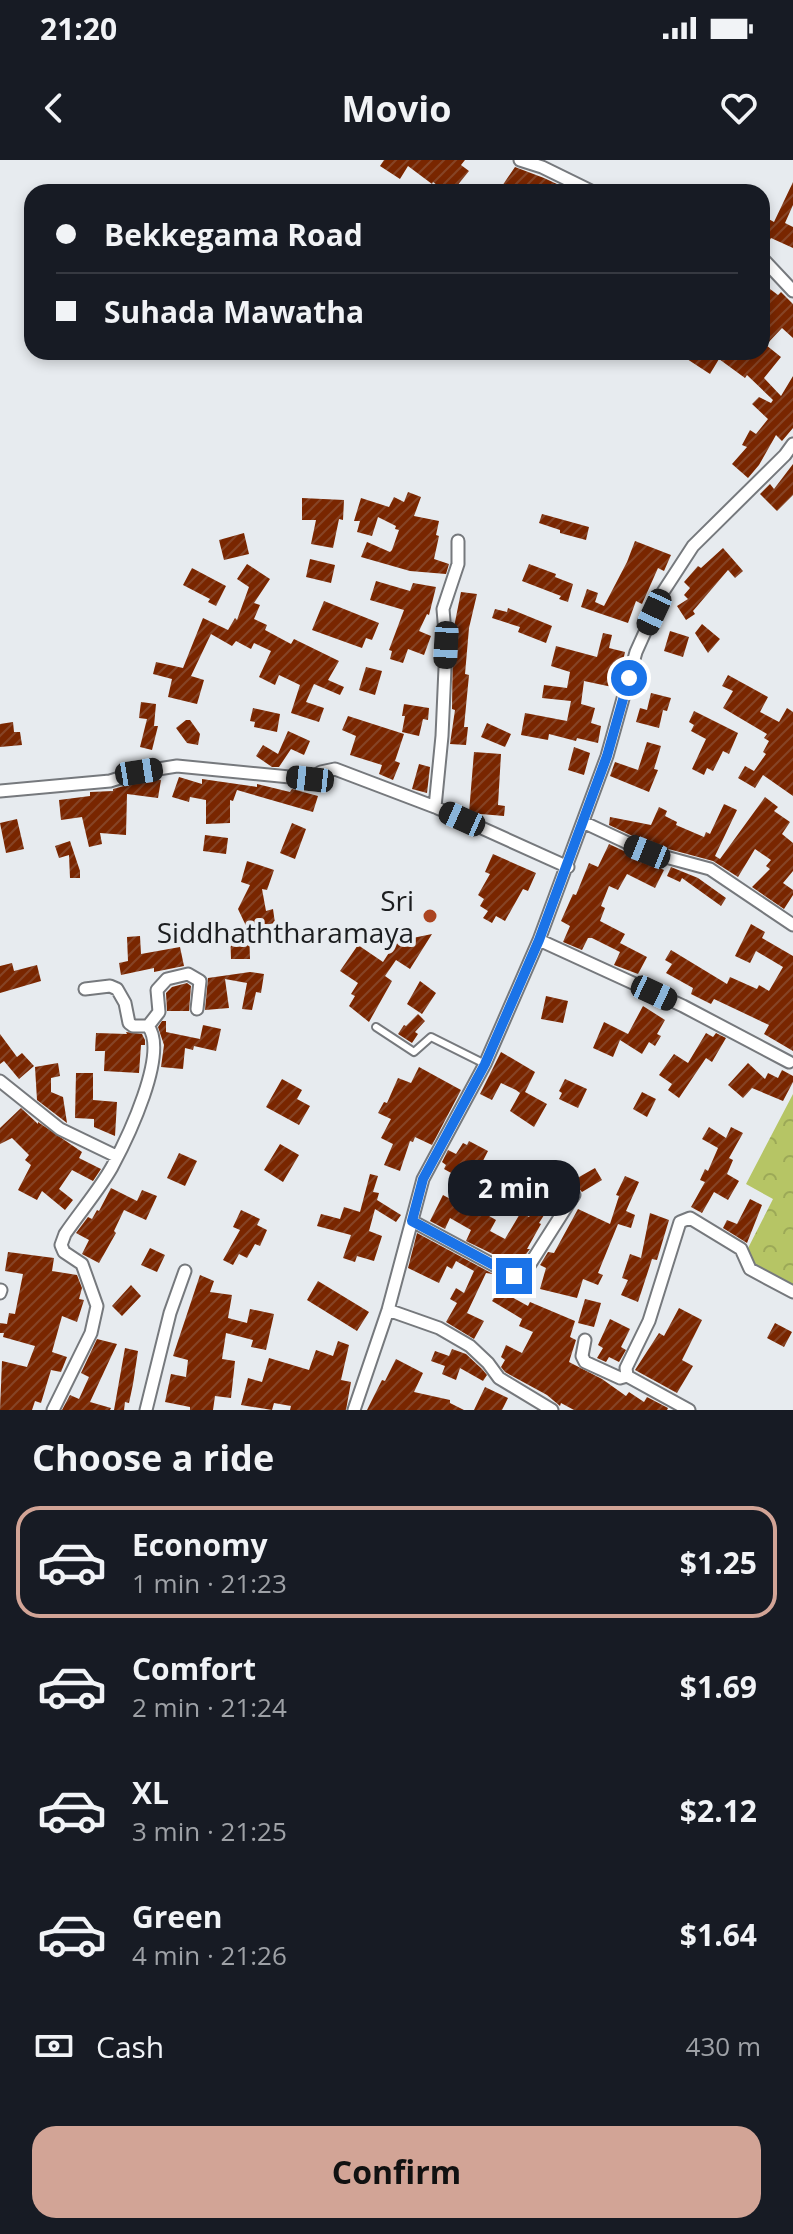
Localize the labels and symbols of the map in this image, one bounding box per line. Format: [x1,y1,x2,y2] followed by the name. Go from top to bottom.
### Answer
[633,585,675,639] car
[433,620,459,670] car
[611,660,647,696] route start
[113,756,165,788] car
[285,765,335,793] car
[435,798,489,840] car
[620,832,674,872] car
[157,881,414,951] place label: Sri Siddhaththaramaya
[421,907,439,925] marker: Sri Siddhaththaramaya
[627,972,681,1014] car
[448,1160,580,1216] callout: 2 min
[496,1258,532,1294] route end

